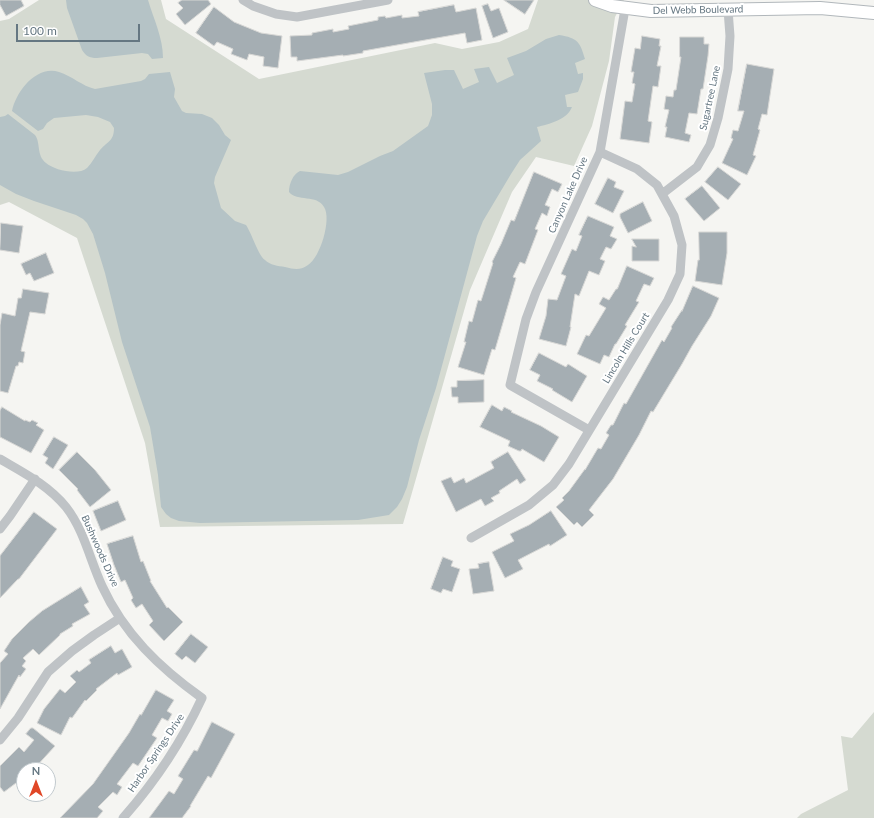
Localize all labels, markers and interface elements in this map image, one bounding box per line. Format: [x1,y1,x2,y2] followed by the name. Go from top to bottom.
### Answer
[653,3,743,17] street label: Del Webb Boulevard
[18,16,142,42] scale bar
[23,23,57,38] text: 100 m
[697,65,723,131] street label: Sugartree Lane
[546,155,590,235] street label: Canyon Lake Drive
[600,310,652,386] street label: Lincoln Hills Court
[79,513,121,589] street label: Bushwoods Drive
[125,711,187,795] street label: Harbor Springs Drive
[16,762,56,802] north arrow
[32,764,40,777] text: N

